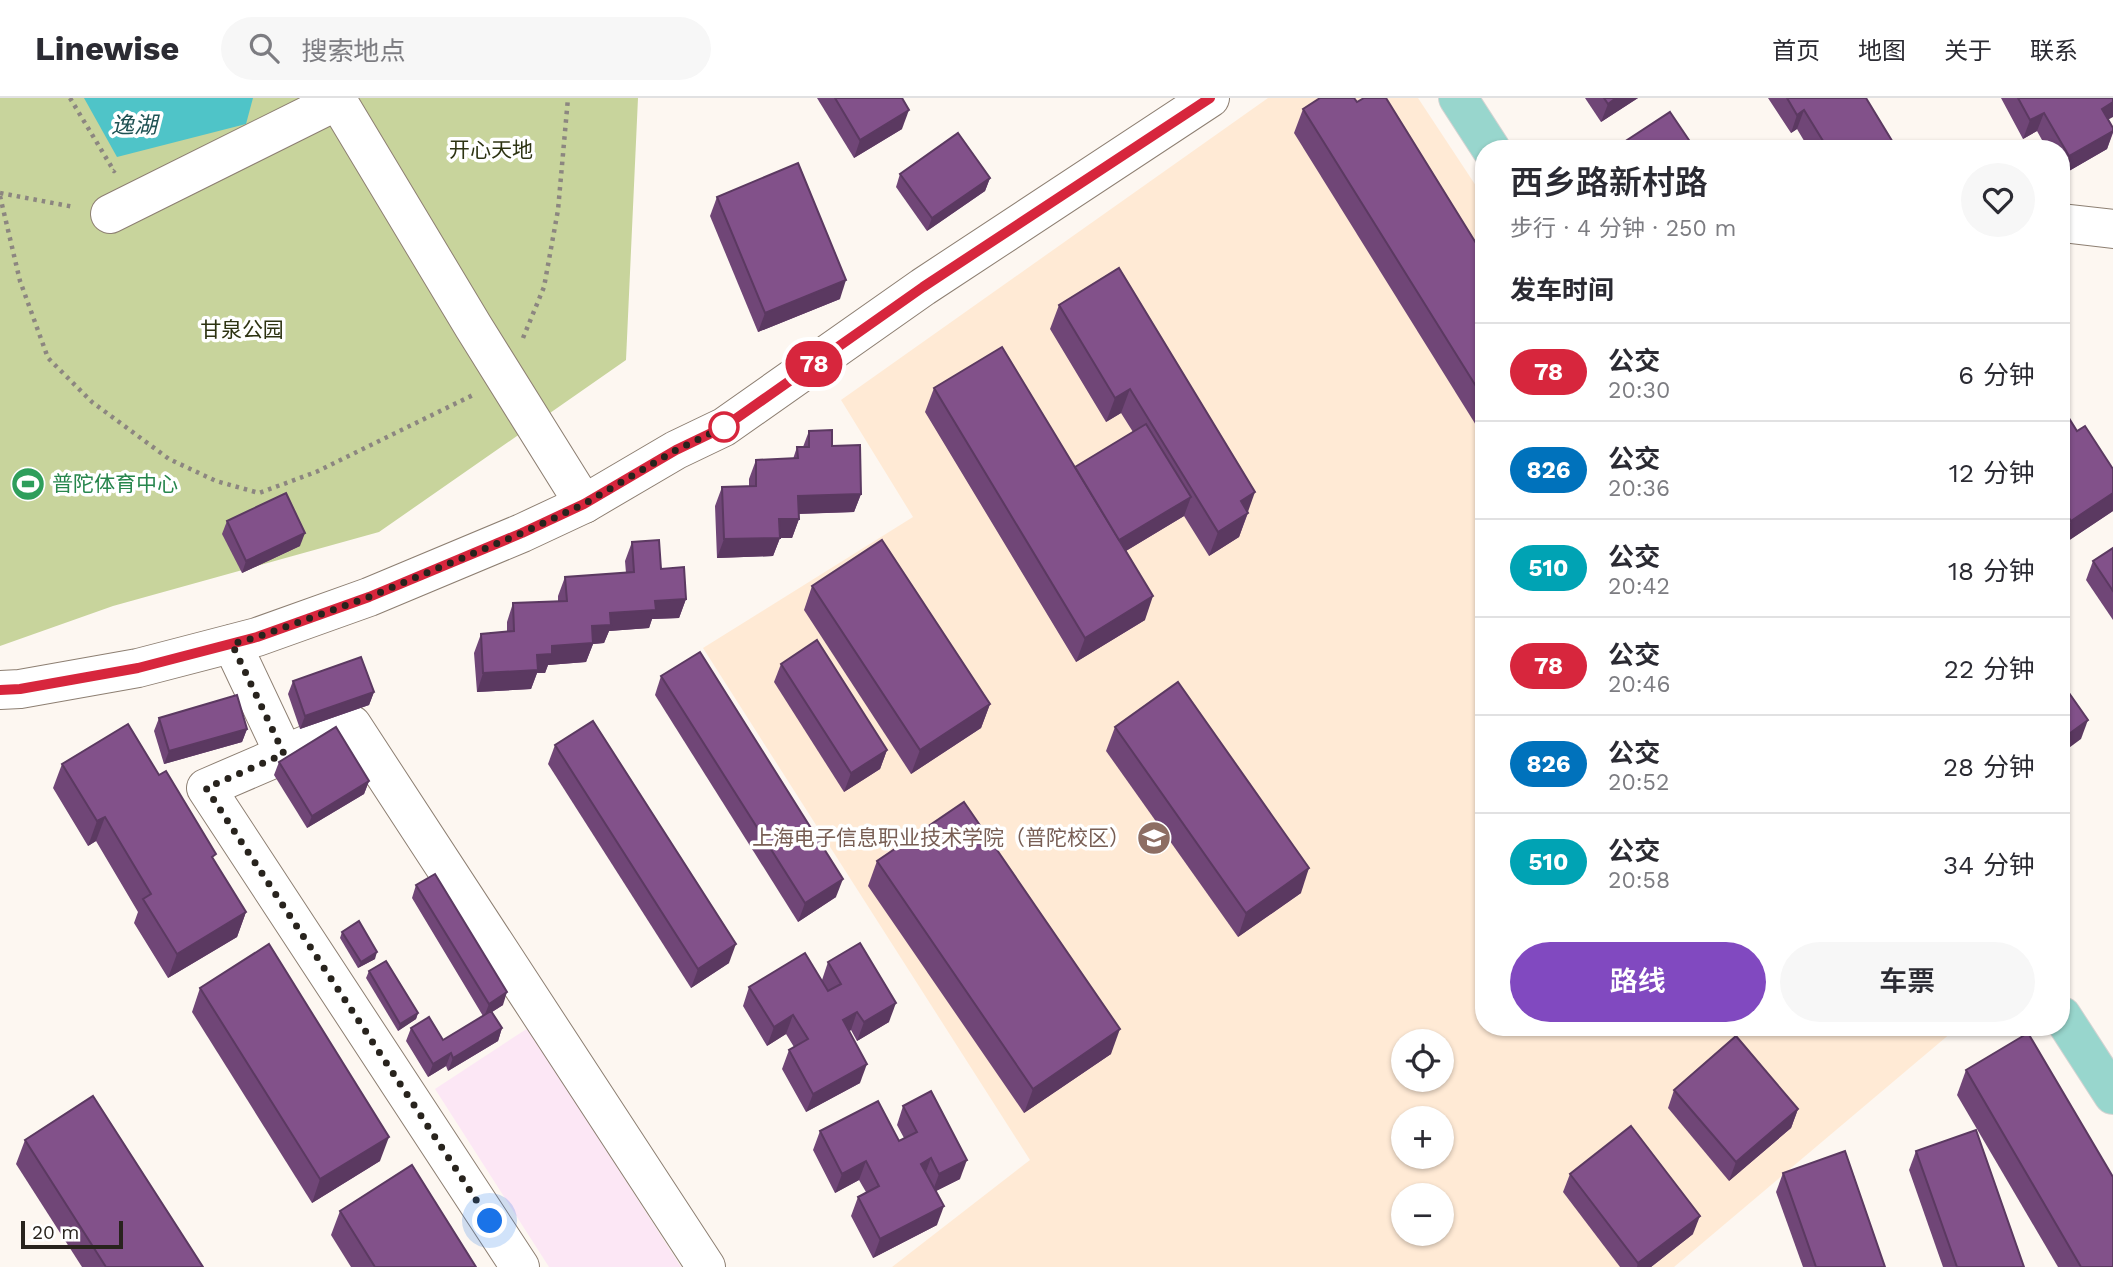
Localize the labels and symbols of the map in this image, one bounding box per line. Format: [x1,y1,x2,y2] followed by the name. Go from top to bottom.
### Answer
[111,112,160,139] water label: 逸湖
[449,137,533,162] park label: 开心天地
[200,317,284,342] park label: 甘泉公园
[782,341,846,387] line badge: 78
[709,412,739,442] unlabelled marker
[9,465,47,503] sports icon: 普陀体育中心
[52,471,178,496] place label: 普陀体育中心
[1135,819,1173,857] school or university icon: 上海电子信息职业技术学院（普陀校区）
[752,825,1130,850] place label: 上海电子信息职业技术学院（普陀校区）
[472,1203,507,1238] your location
[21,1218,122,1250] scale bar

